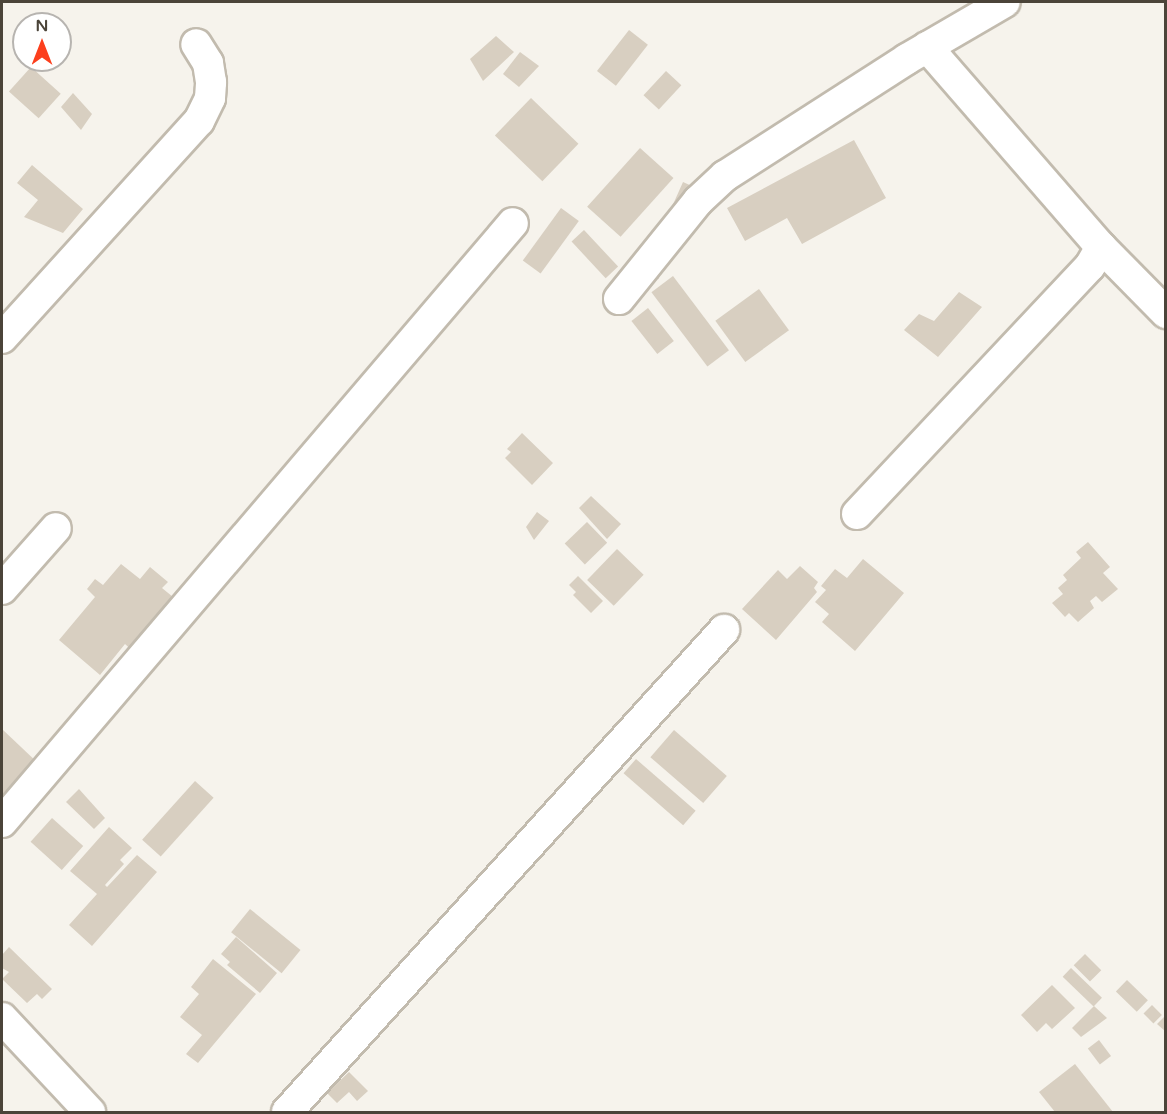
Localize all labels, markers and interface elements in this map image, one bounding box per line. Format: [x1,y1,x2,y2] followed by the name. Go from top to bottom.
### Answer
[12,12,72,72] north arrow
[36,16,48,36] text: N

